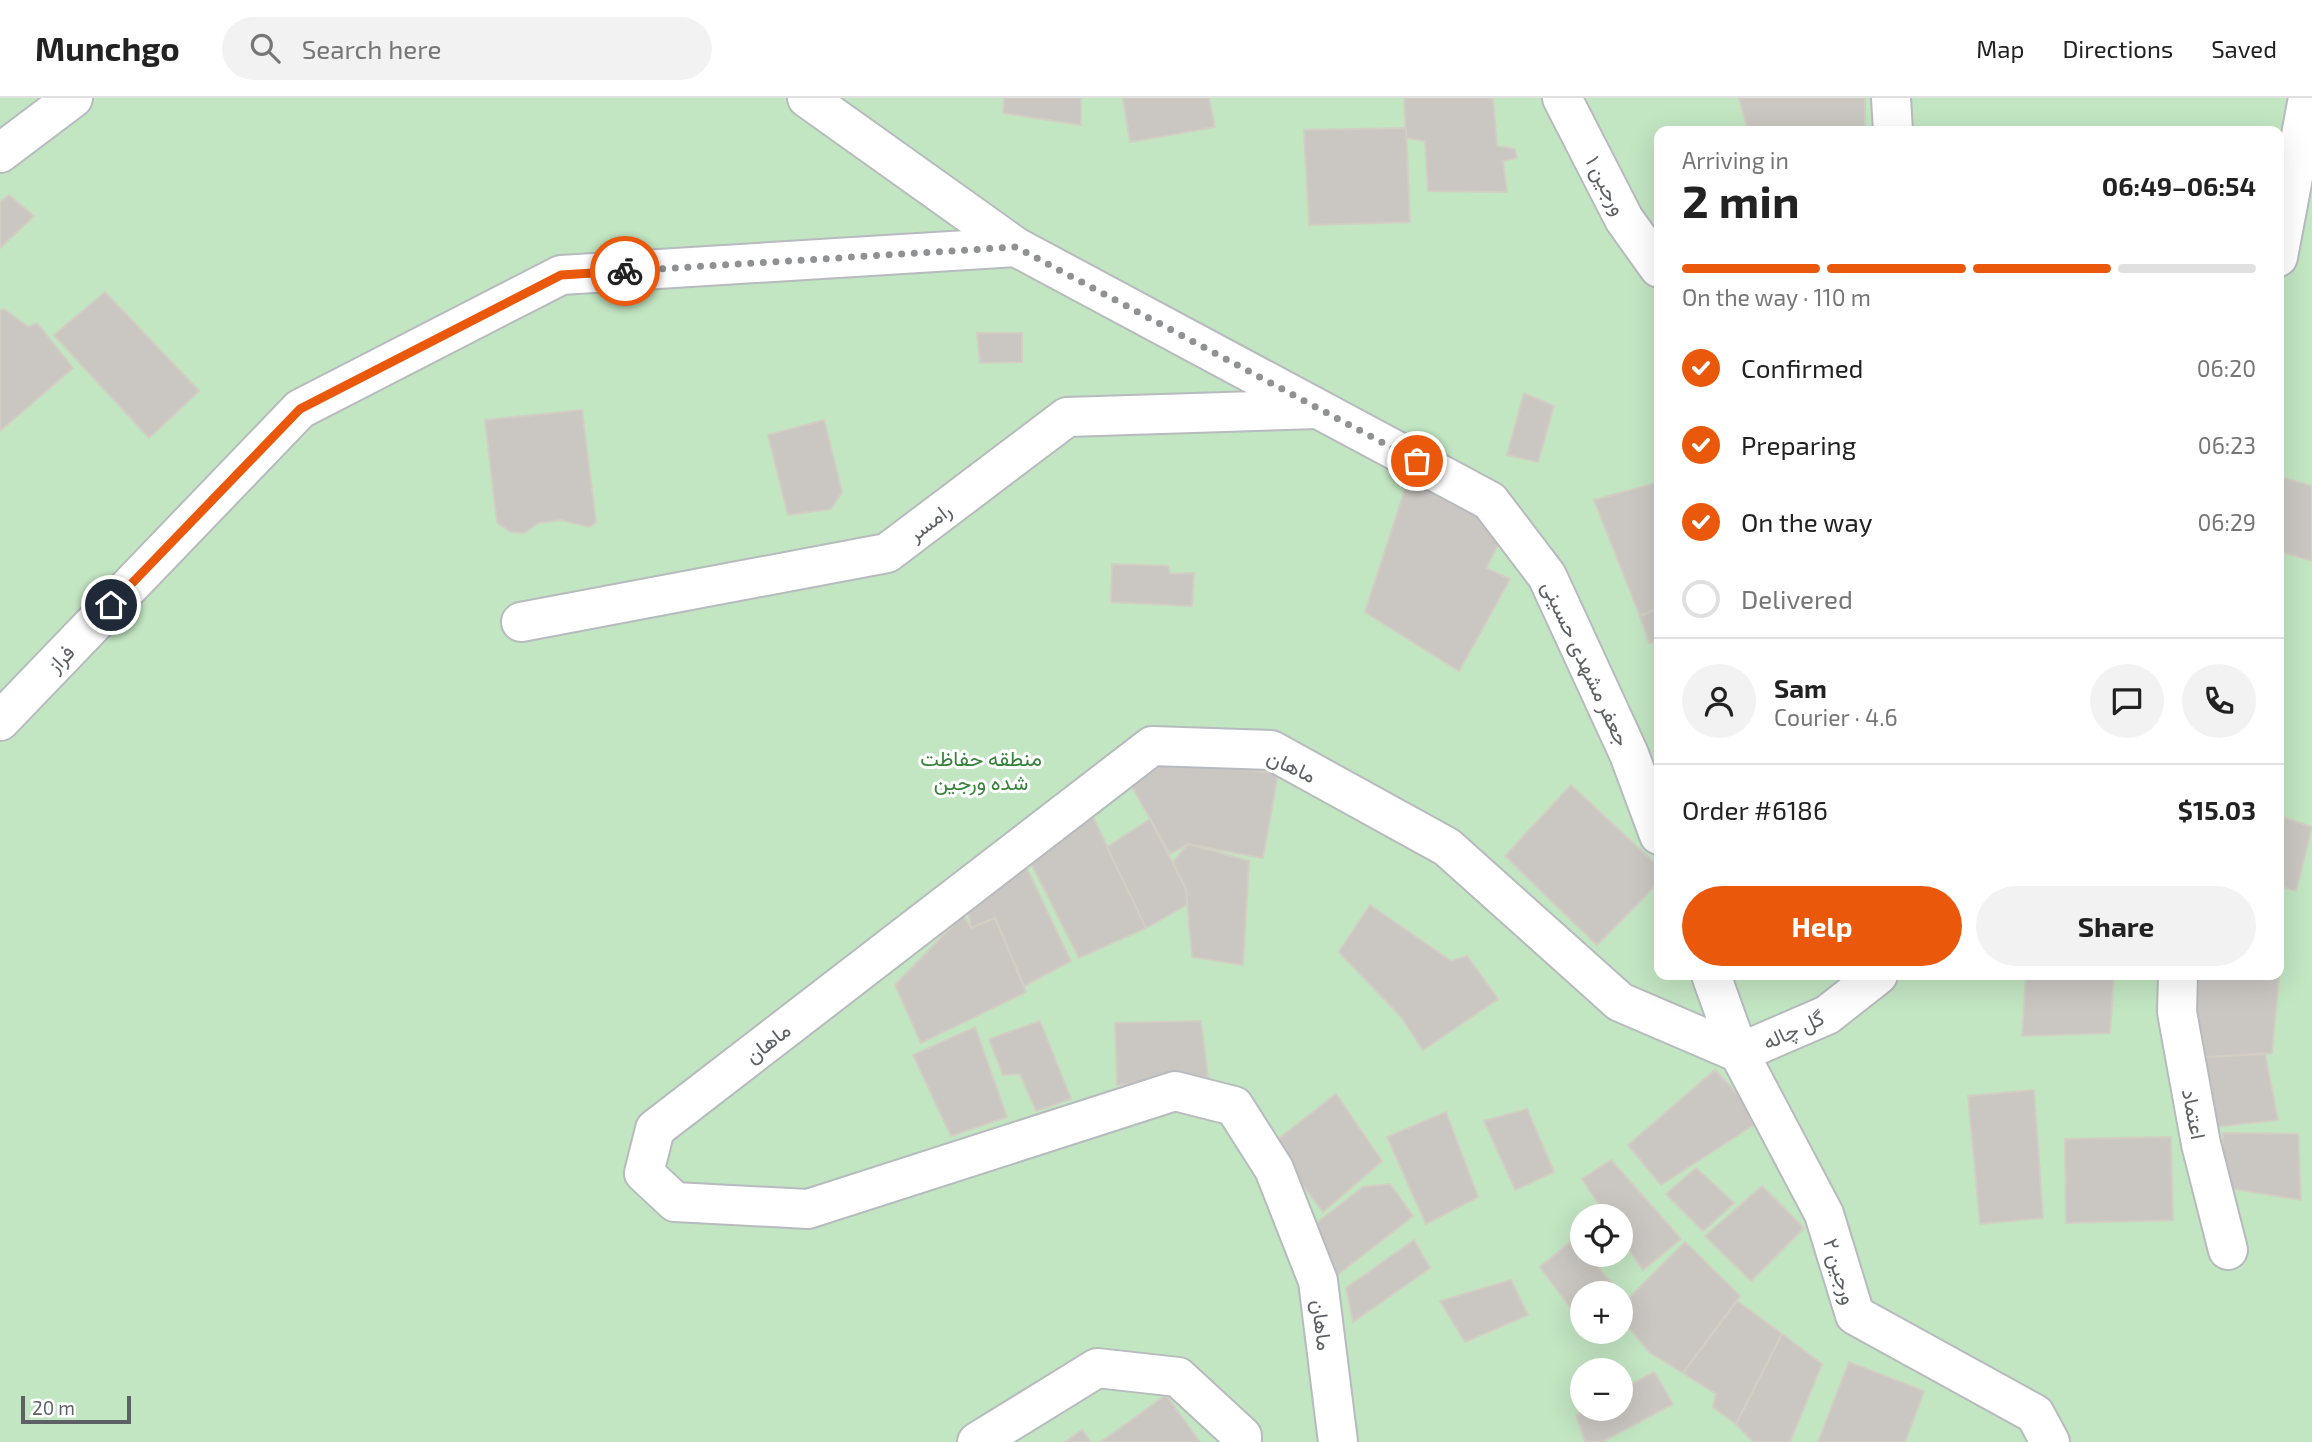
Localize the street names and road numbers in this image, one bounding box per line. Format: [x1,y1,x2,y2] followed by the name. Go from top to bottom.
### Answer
[1580,151,1632,220] street label: ورجین ۱
[902,497,957,548] street label: رامسر
[1536,576,1636,750] street label: جعفر مشهدی حسینی
[40,639,80,679] street label: فراز
[1263,743,1320,788] street label: ماهان
[1758,1004,1829,1057] street label: گل چاله
[739,1016,795,1068] street label: ماهان
[2178,1087,2212,1141] street label: اعتماد
[1817,1235,1863,1308] street label: ورجین ۲
[1306,1298,1339,1352] street label: ماهان

